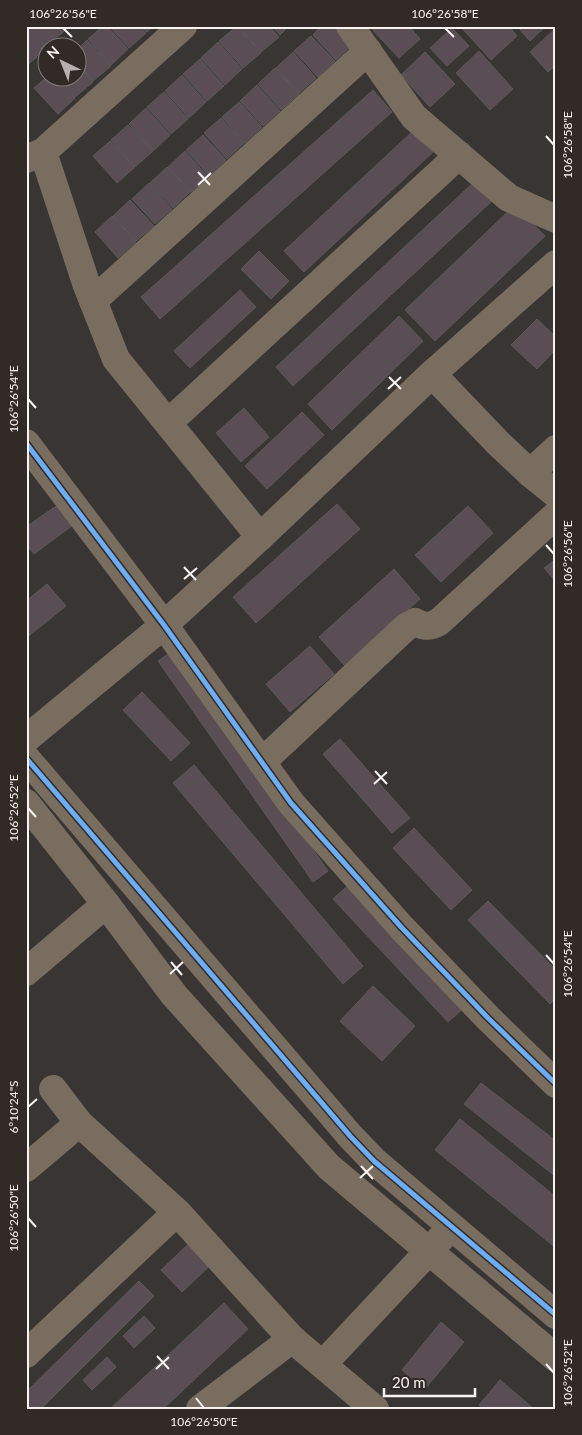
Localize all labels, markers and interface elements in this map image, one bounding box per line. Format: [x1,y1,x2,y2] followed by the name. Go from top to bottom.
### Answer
[29,6,97,21] text: 106°26'56"E
[411,6,479,21] text: 106°26'58"E
[38,38,88,88] north arrow
[43,42,63,62] text: N
[560,111,575,179] text: 106°26'58"E
[6,365,21,433] text: 106°26'54"E
[560,520,575,588] text: 106°26'56"E
[6,774,21,842] text: 106°26'52"E
[560,930,575,998] text: 106°26'54"E
[6,1080,21,1134] text: 6°10'24"S
[6,1184,21,1252] text: 106°26'50"E
[560,1339,575,1407] text: 106°26'52"E
[384,1365,476,1397] scale bar
[392,1373,426,1391] text: 20 m
[170,1414,238,1429] text: 106°26'50"E

